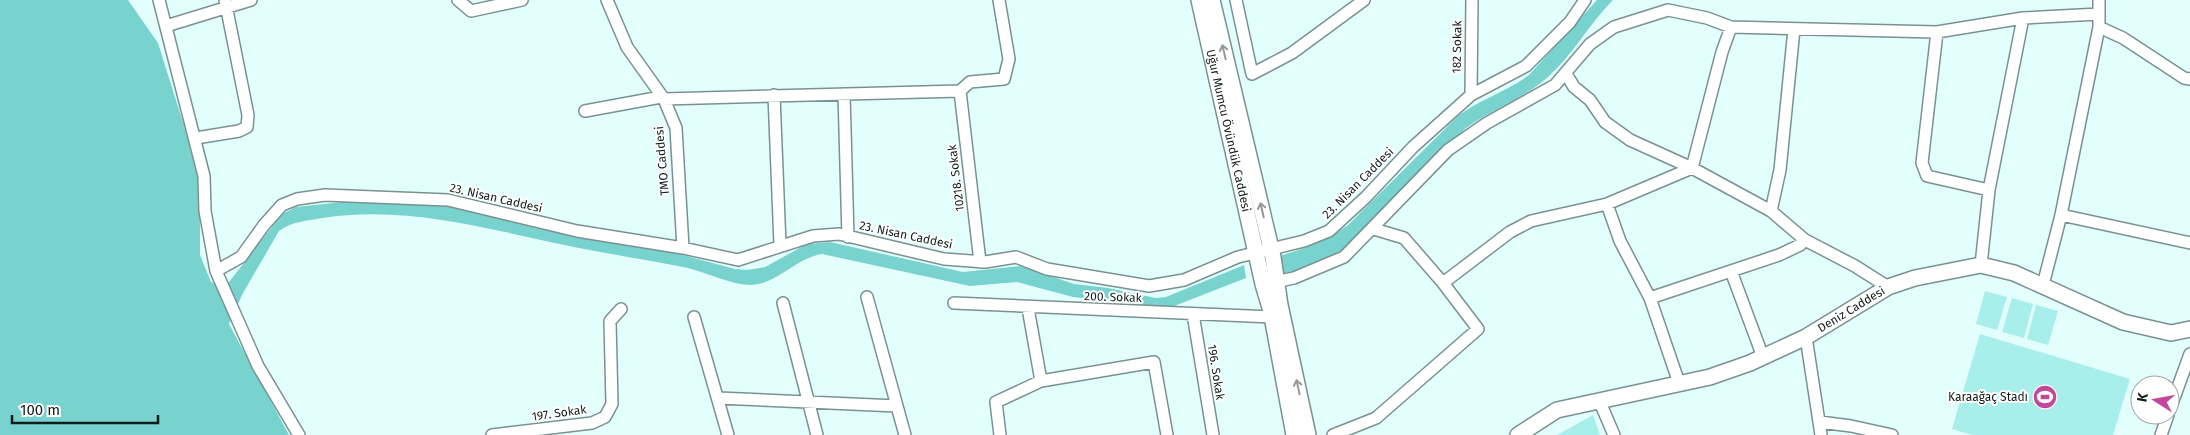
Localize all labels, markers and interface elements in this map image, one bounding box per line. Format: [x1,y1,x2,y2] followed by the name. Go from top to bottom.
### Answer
[1450,20,1464,74] street label: 182 Sokak
[1219,44,1228,60] one-way arrow
[1203,48,1254,213] street label: Uğur Mumcu Övündük Caddesi
[652,126,672,196] street label: TMO Caddesi
[945,143,967,212] street label: 10218. Sokak
[1320,145,1396,221] street label: 23. Nisan Caddesi
[448,181,544,215] street label: 23. Nisan Caddesi
[1257,202,1266,218] one-way arrow
[858,218,954,252] street label: 23. Nisan Caddesi
[1815,284,1887,335] street label: Deniz Caddesi
[1084,289,1143,305] street label: 200. Sokak
[1205,343,1227,402] street label: 196. Sokak
[2130,375,2180,425] north arrow
[1293,380,1302,396] one-way arrow
[2032,384,2058,410] sports icon: Karaağaç Stadı
[1948,390,2028,404] place label: Karaağaç Stadı
[2134,391,2152,404] text: K
[12,392,159,424] scale bar
[20,401,60,419] text: 100 m
[531,402,588,424] street label: 197. Sokak

